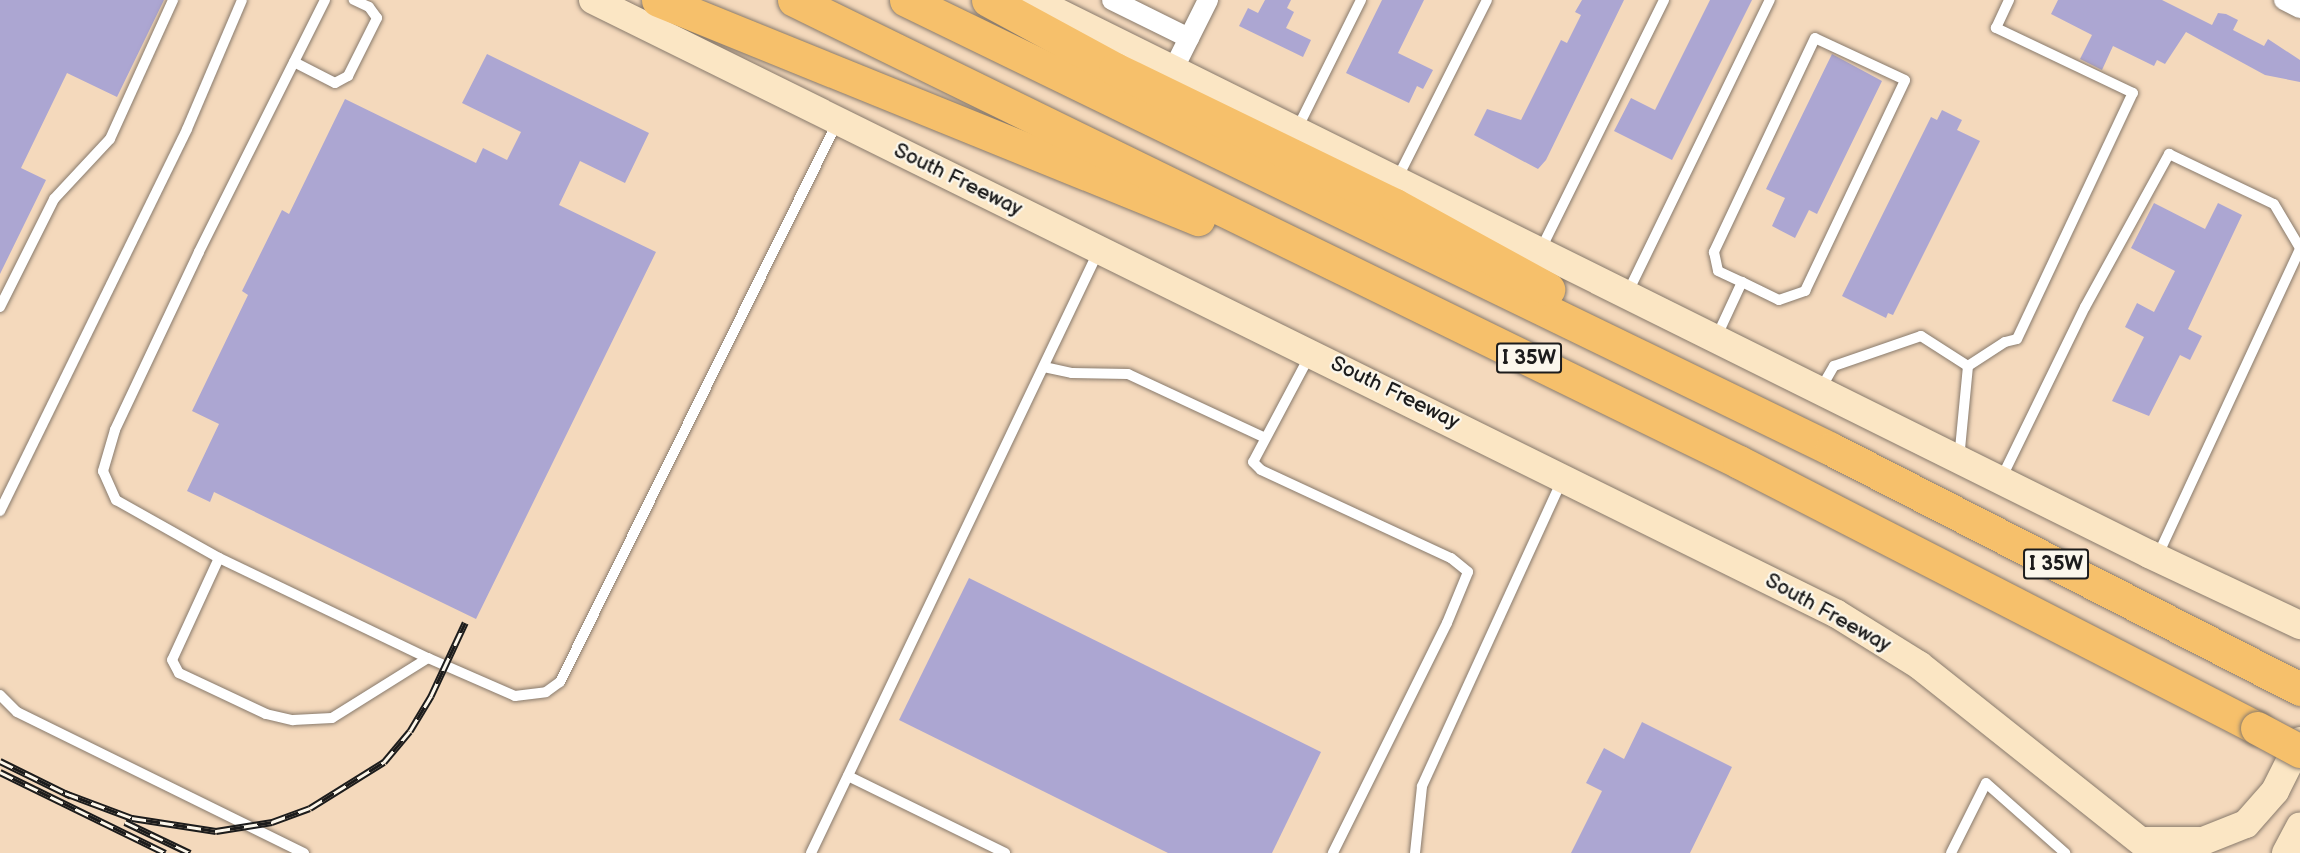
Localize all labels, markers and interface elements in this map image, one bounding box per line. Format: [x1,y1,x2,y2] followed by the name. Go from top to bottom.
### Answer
[890,138,1026,222] street label: South Freeway
[1496,341,1562,375] road number: I 35W
[1327,351,1463,435] street label: South Freeway
[2023,547,2089,581] road number: I 35W
[1761,568,1895,658] street label: South Freeway

